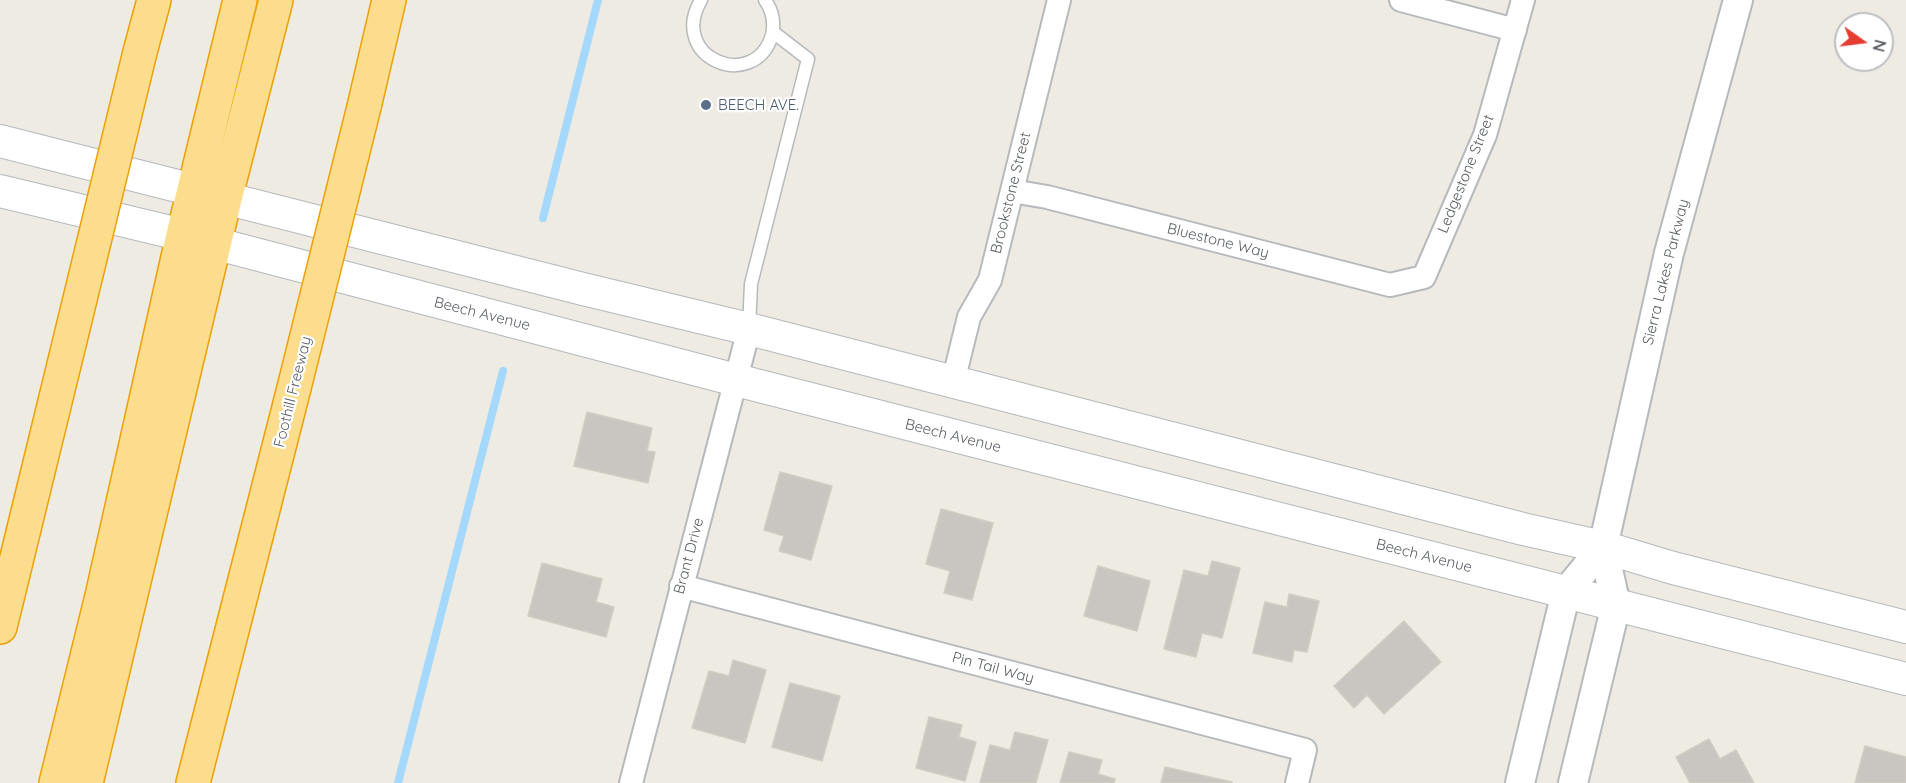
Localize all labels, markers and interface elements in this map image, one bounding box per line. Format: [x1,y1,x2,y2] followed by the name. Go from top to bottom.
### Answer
[1834,12,1894,72] north arrow
[1868,38,1891,54] text: N
[718,96,799,114] place label: BEECH AVE.
[699,98,713,112] marker: BEECH AVE.
[1434,112,1498,236] street label: Ledgestone Street
[987,130,1035,256] street label: Brookstone Street
[1639,197,1693,347] street label: Sierra Lakes Parkway
[1165,220,1271,262] street label: Bluestone Way
[432,293,532,335] street label: Beech Avenue
[270,335,316,449] street label: Foothill Freeway
[903,415,1003,457] street label: Beech Avenue
[670,516,708,596] street label: Brant Drive
[1374,535,1474,577] street label: Beech Avenue
[950,648,1036,688] street label: Pin Tail Way

